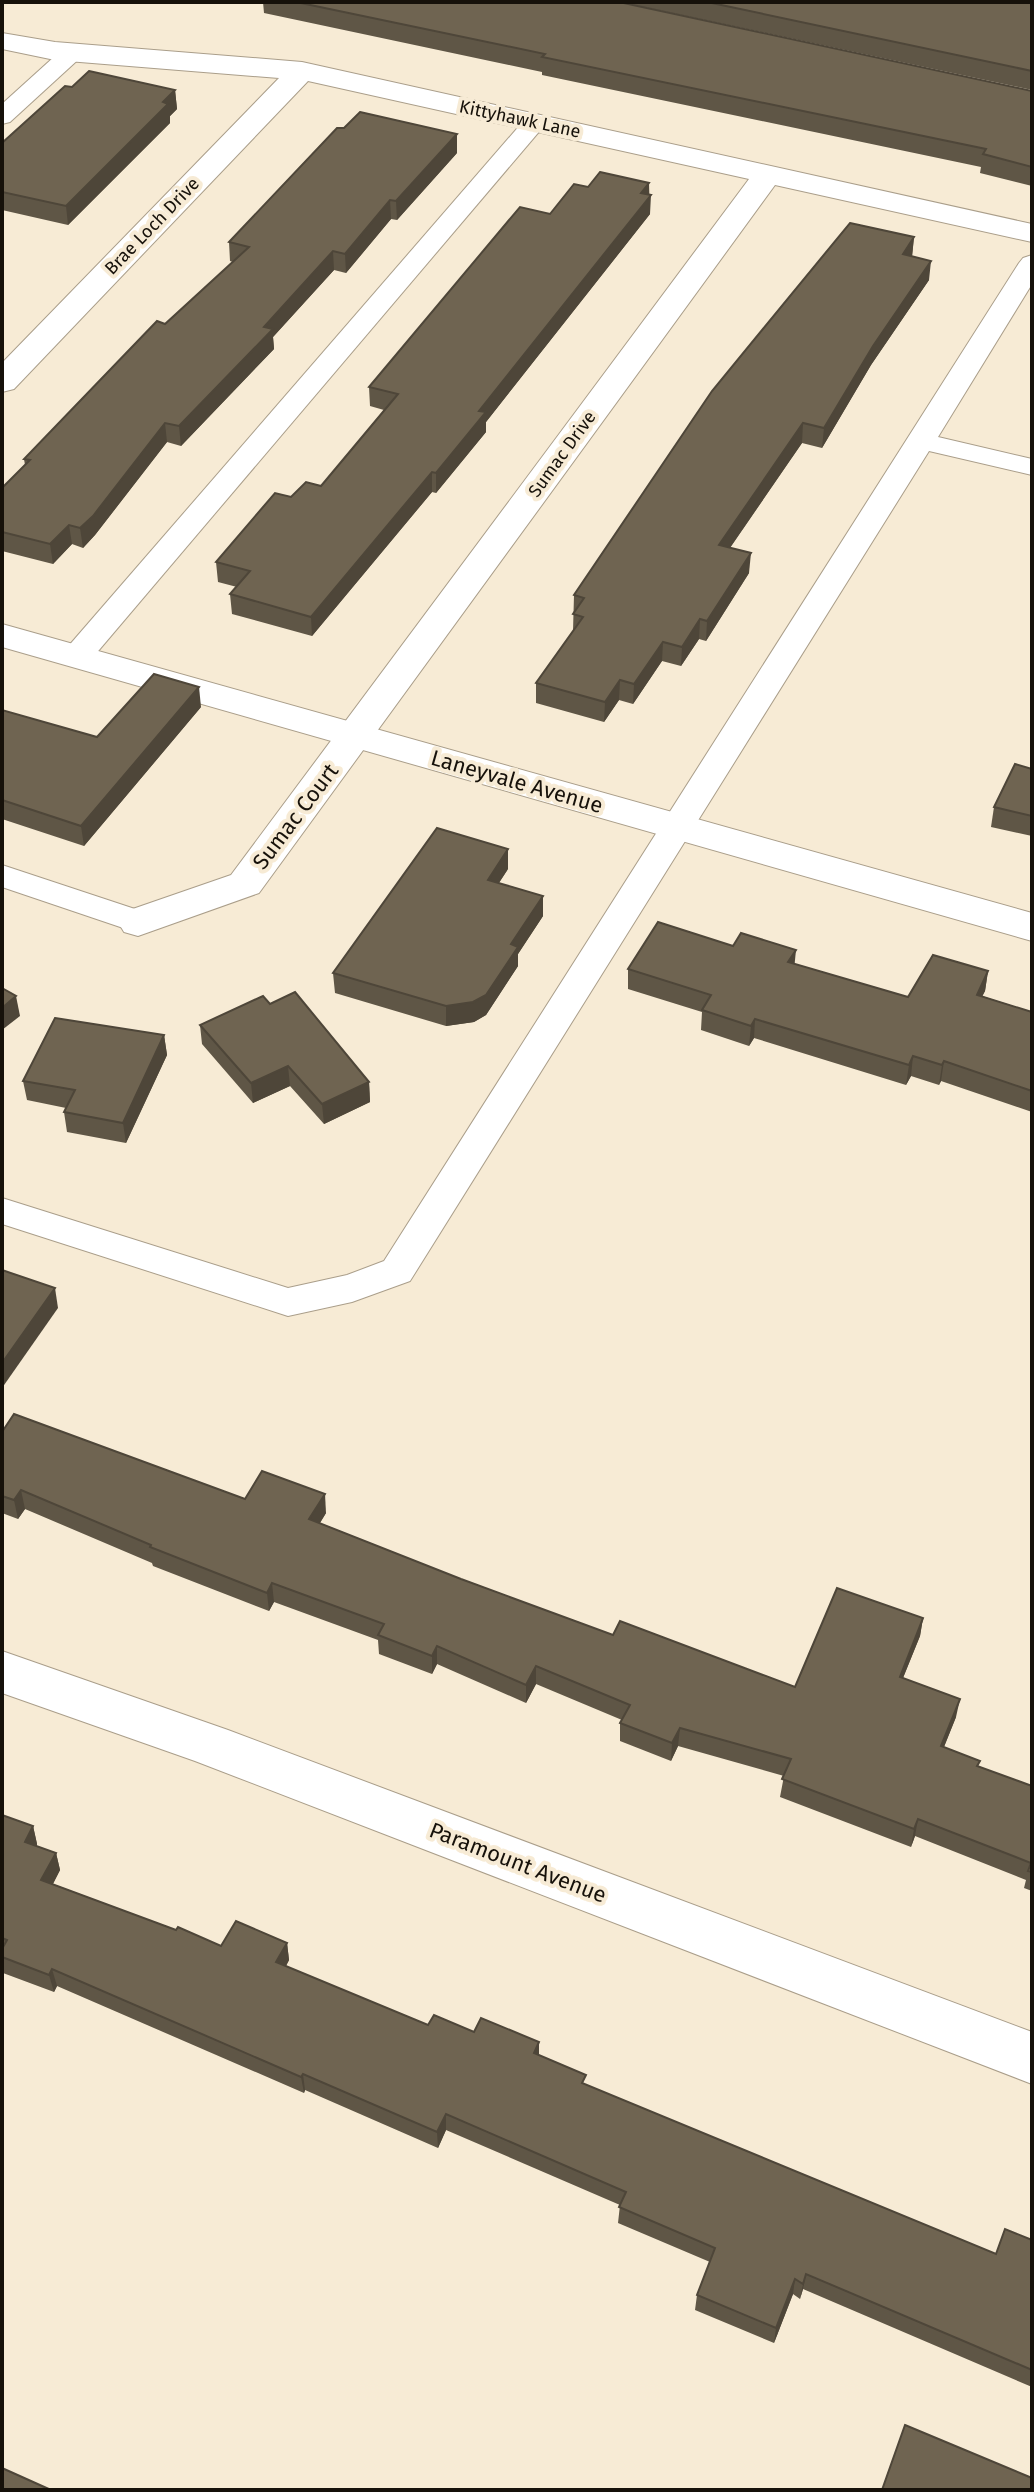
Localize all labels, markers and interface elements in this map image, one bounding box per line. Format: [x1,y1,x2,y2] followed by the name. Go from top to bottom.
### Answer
[457,95,583,143] street label: Kittyhawk Lane
[100,173,204,279] street label: Brae Loch Drive
[523,407,601,501] street label: Sumac Drive
[428,744,606,819] street label: Laneyvale Avenue
[247,758,344,875] street label: Sumac Court
[425,1816,610,1909] street label: Paramount Avenue

